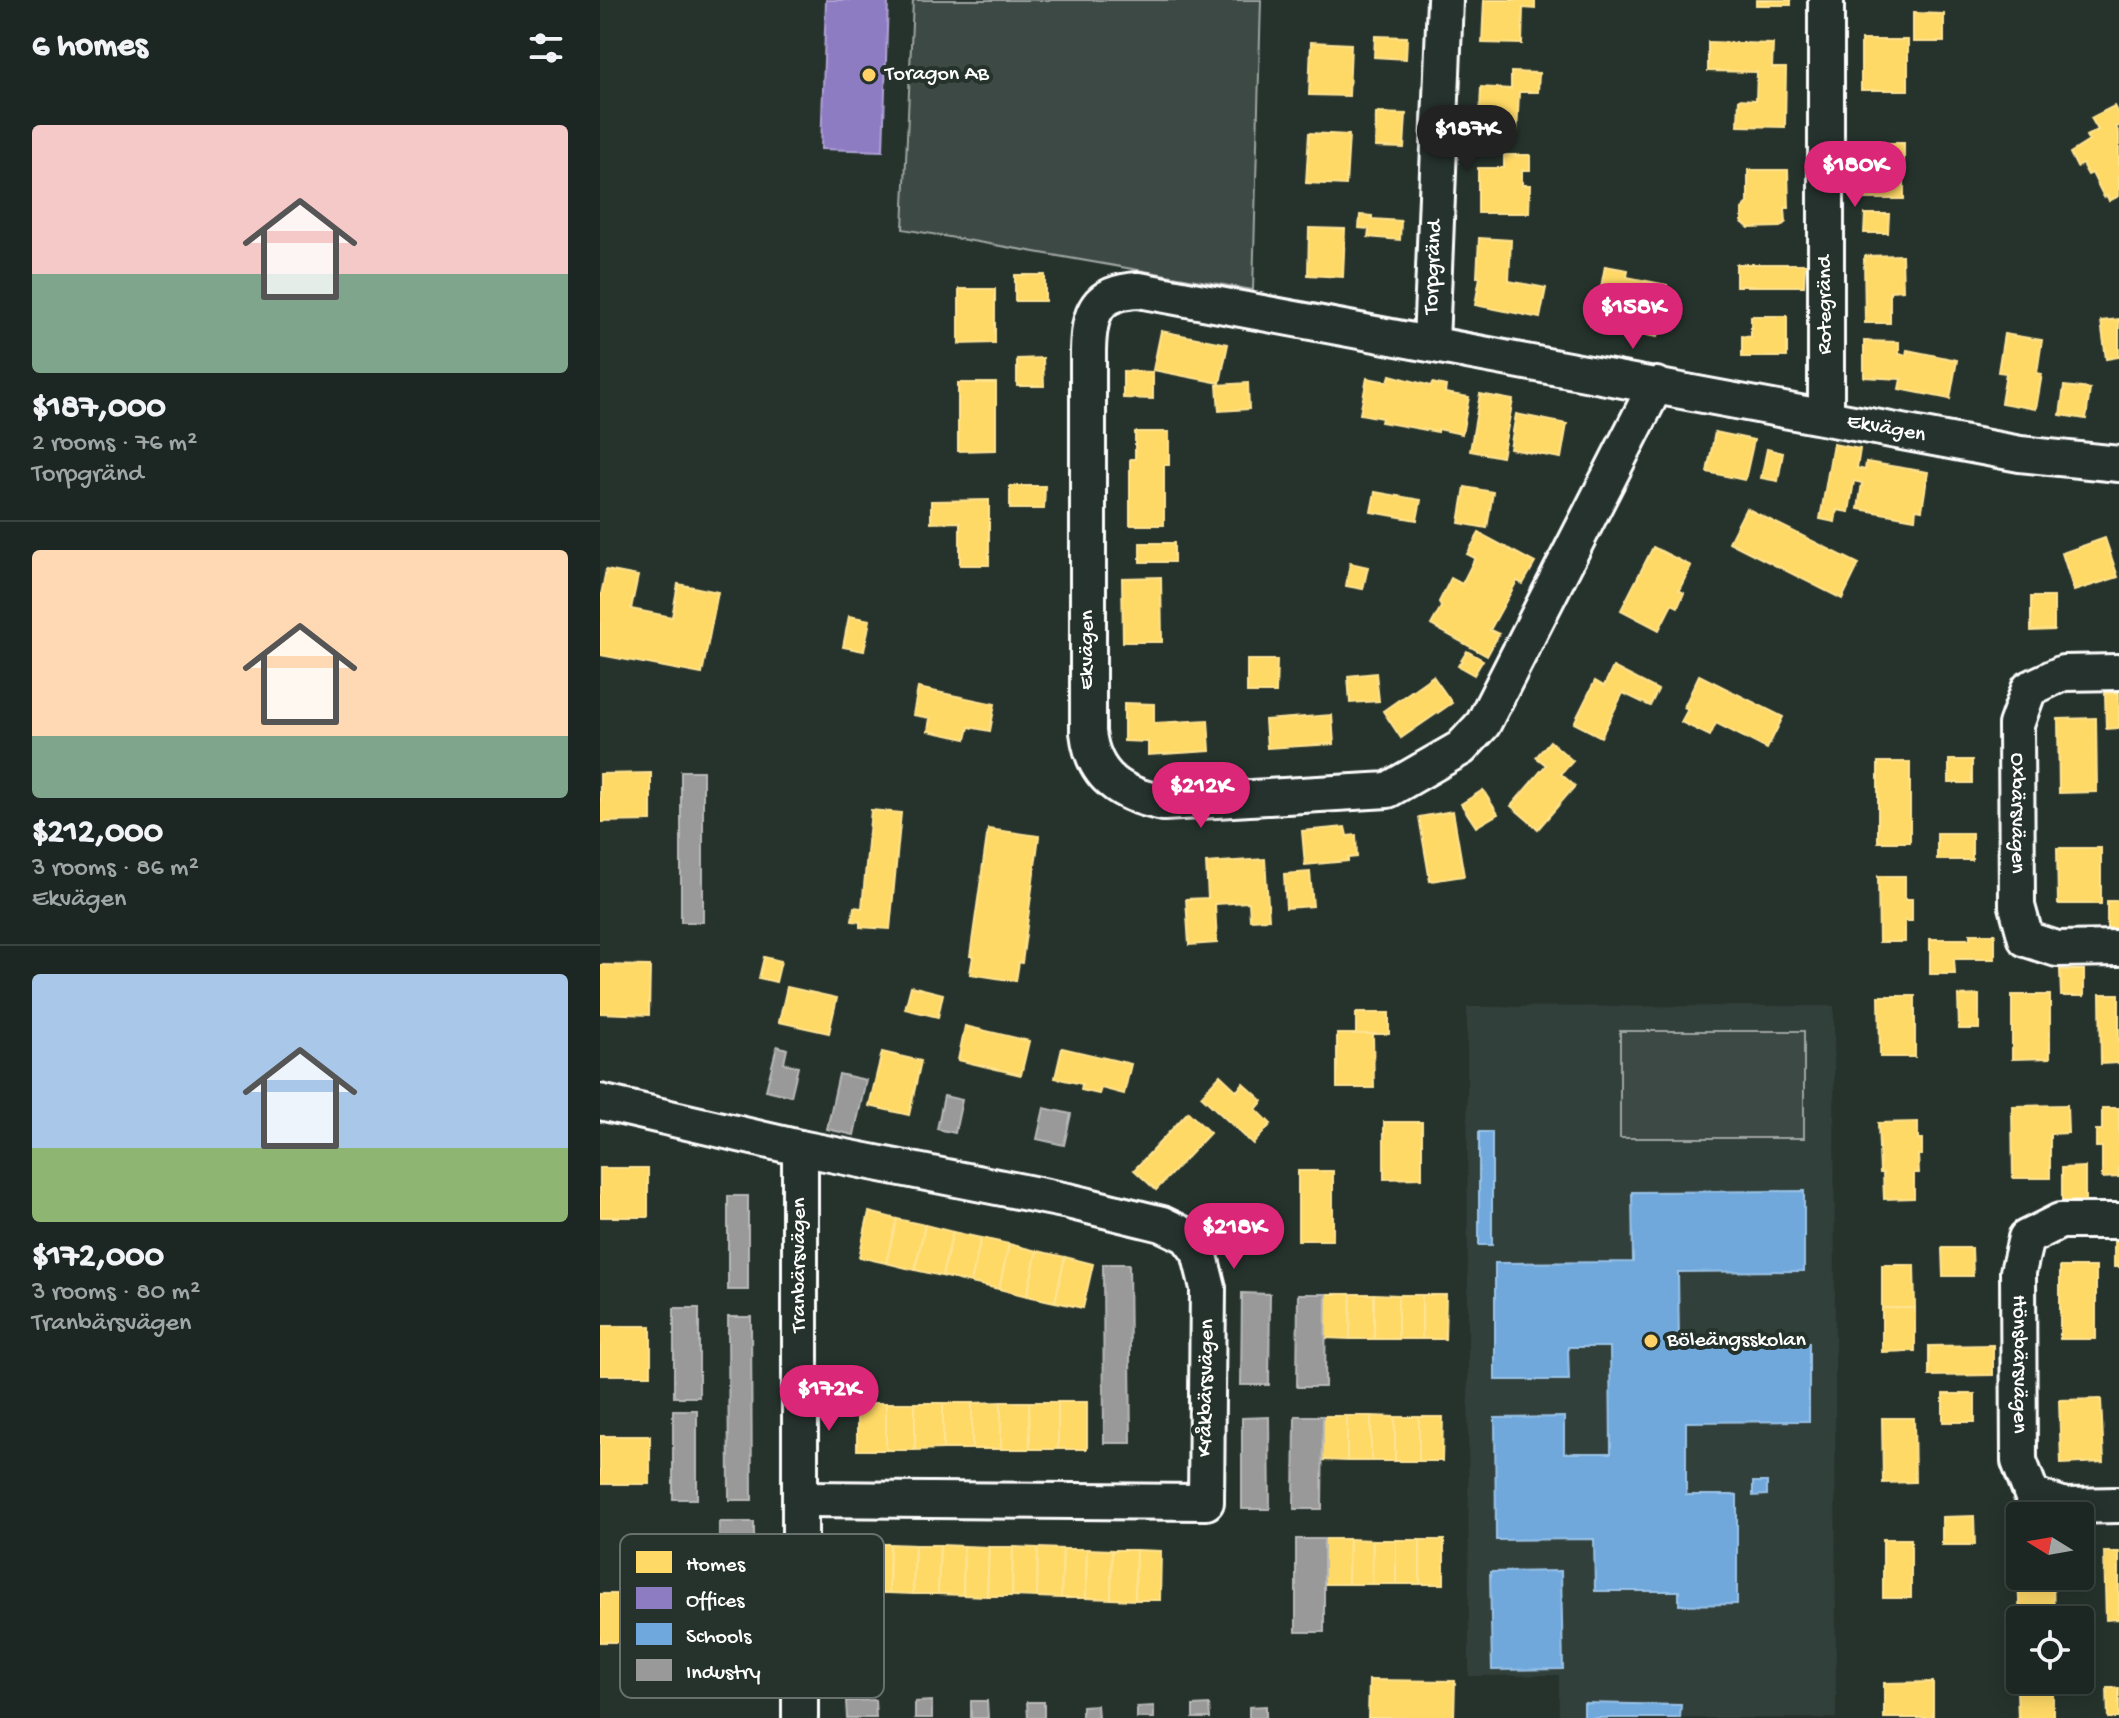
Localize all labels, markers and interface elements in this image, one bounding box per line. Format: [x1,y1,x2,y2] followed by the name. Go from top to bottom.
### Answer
[524,26,568,70] icon: filters
[32,28,147,68] text: 6 homes
[883,62,989,88] place label: Toragon AB
[860,66,878,84] marker: Toragon AB
[1411,105,1523,173] pin: $187K
[1435,115,1499,146] text: $187K
[1799,141,1911,209] pin: $180K
[1822,151,1888,182] text: $180K
[228,177,372,321] icon: home
[1419,217,1449,317] street label: Torpgränd
[1813,253,1839,355] street label: Rotegränd
[1577,283,1689,351] pin: $158K
[1601,293,1665,324] text: $158K
[32,389,166,429] text: $187,000
[1845,409,1928,449] street label: Ekvägen
[32,429,197,460] text: 2 rooms · 76 m²
[32,460,144,491] text: Torpgränd
[228,602,372,746] icon: home
[1075,610,1101,690] street label: Ekvägen
[2003,753,2030,874] street label: Oxbärsvägen
[1145,762,1257,830] pin: $212K
[1170,772,1232,803] text: $212K
[32,814,163,854] text: $212,000
[32,854,199,885] text: 3 rooms · 86 m²
[32,885,126,916] text: Ekvägen
[228,1026,372,1170] icon: home
[787,1197,813,1334] street label: Tranbärsvägen
[1178,1203,1290,1271] pin: $218K
[1202,1213,1266,1244] text: $218K
[32,1238,164,1278] text: $172,000
[32,1278,200,1309] text: 3 rooms · 80 m²
[2005,1295,2032,1434] street label: Hönsbärsvägen
[32,1309,191,1340] text: Tranbärsvägen
[1193,1318,1221,1457] street label: Kråkbärsvägen
[1666,1328,1807,1354] place label: Böleängsskolan
[1642,1332,1660,1350] marker: Böleängsskolan
[773,1365,885,1433] pin: $172K
[798,1375,860,1406] text: $172K
[2006,1502,2094,1590] north arrow
[2006,1502,2094,1694] map controls
[620,1534,884,1698] legend
[686,1553,746,1579] text: Homes
[686,1589,745,1615] text: Offices
[2006,1606,2094,1694] button: locate
[686,1625,752,1651] text: Schools
[686,1661,761,1687] text: Industry

